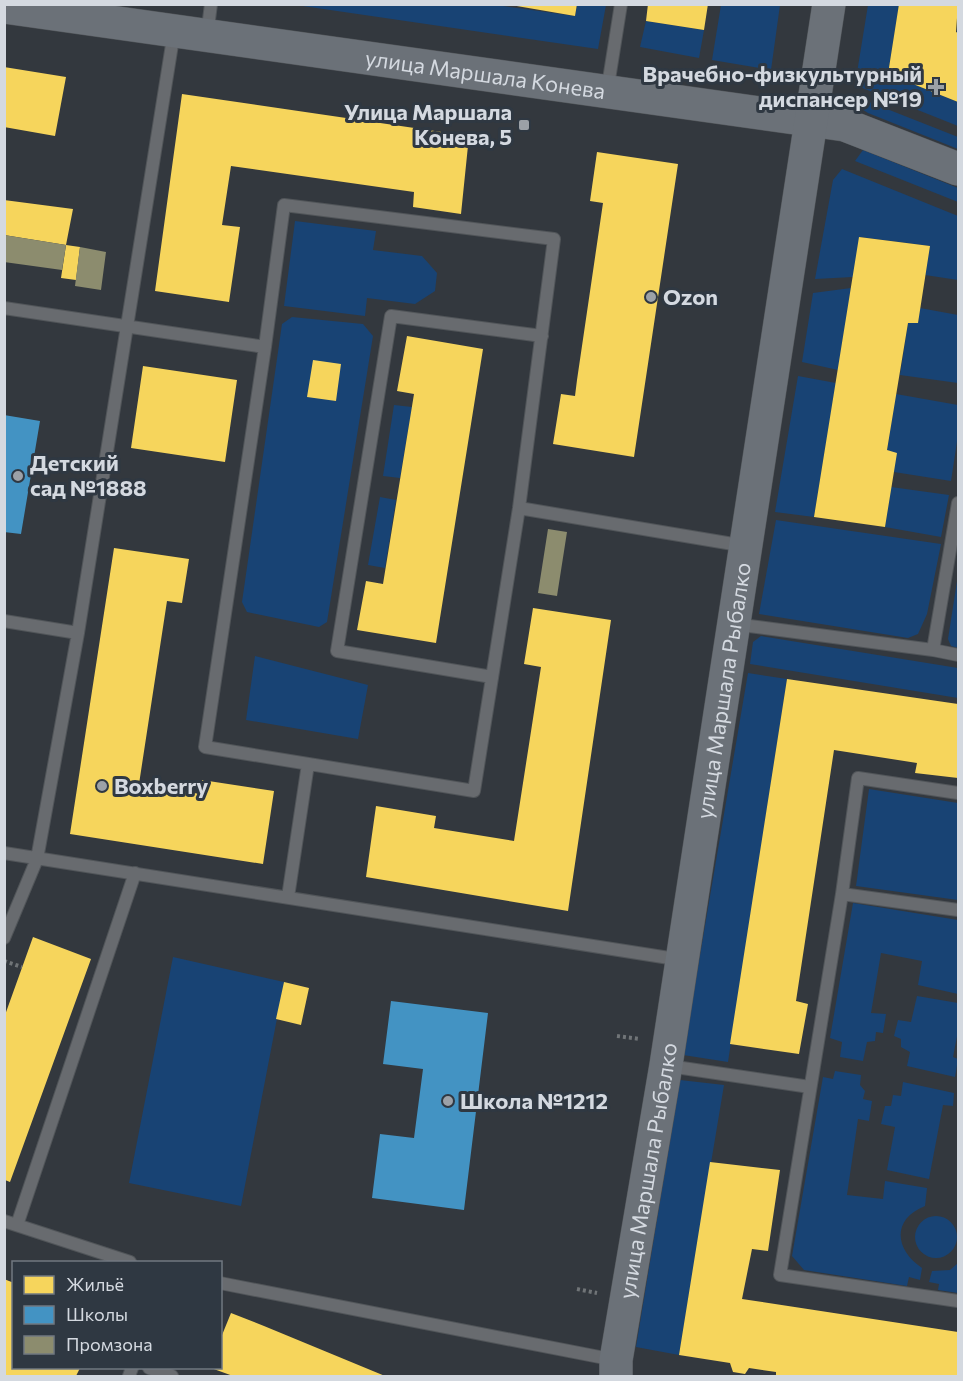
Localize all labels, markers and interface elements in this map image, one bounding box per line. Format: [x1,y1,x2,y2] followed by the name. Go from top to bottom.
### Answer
[364,44,607,104] street label: улица Маршала Конева
[643,60,922,112] place label: Врачебно-физкультурный диспансер №19
[927,78,945,96] marker: Врачебно-физкультурный диспансер №19
[344,98,512,150] place label: Улица Маршала Конева, 5
[517,118,531,132] marker: Улица Маршала Конева, 5
[663,283,718,310] place label: Ozon
[644,290,658,304] marker: Ozon
[30,449,147,501] place label: Детский сад №1888
[11,469,25,483] marker: Детский сад №1888
[690,560,756,821] street label: улица Маршала Рыбалко
[114,772,208,799] place label: Boxberry
[95,779,109,793] marker: Boxberry
[613,1041,682,1301] street label: улица Маршала Рыбалко
[460,1087,608,1114] place label: Школа №1212
[441,1094,455,1108] marker: Школа №1212
[12,1261,222,1369] legend
[66,1273,124,1295] text: Жильё
[66,1303,128,1325] text: Школы
[66,1333,153,1355] text: Промзона

